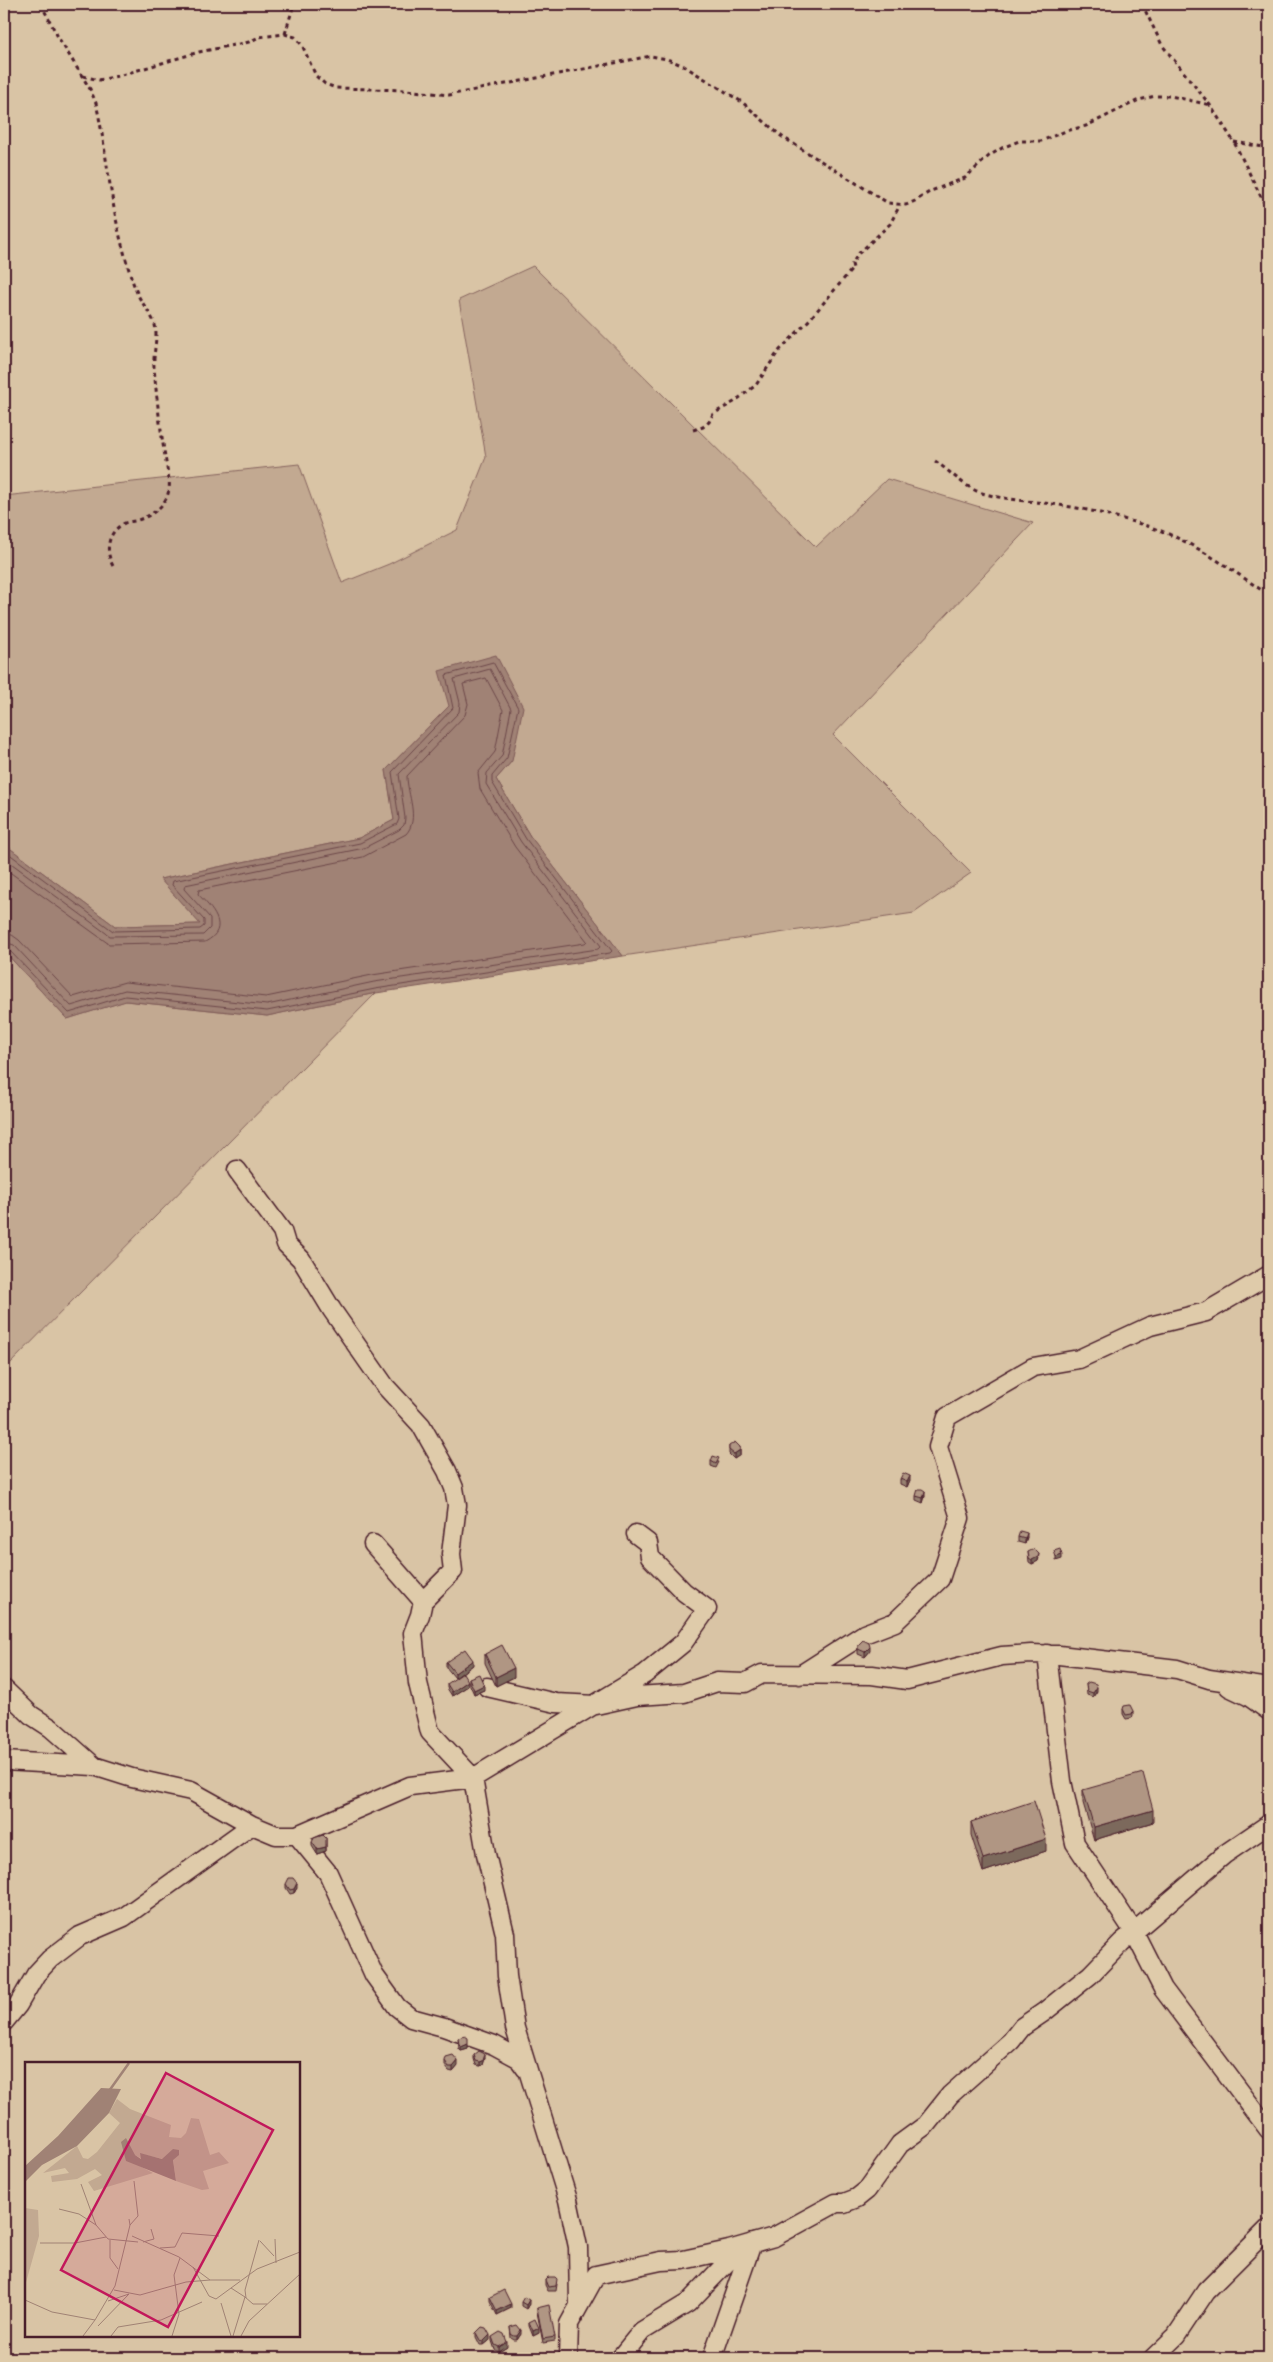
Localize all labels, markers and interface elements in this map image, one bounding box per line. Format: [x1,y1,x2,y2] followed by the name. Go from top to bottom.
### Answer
[25,2062,300,2337] inset map

